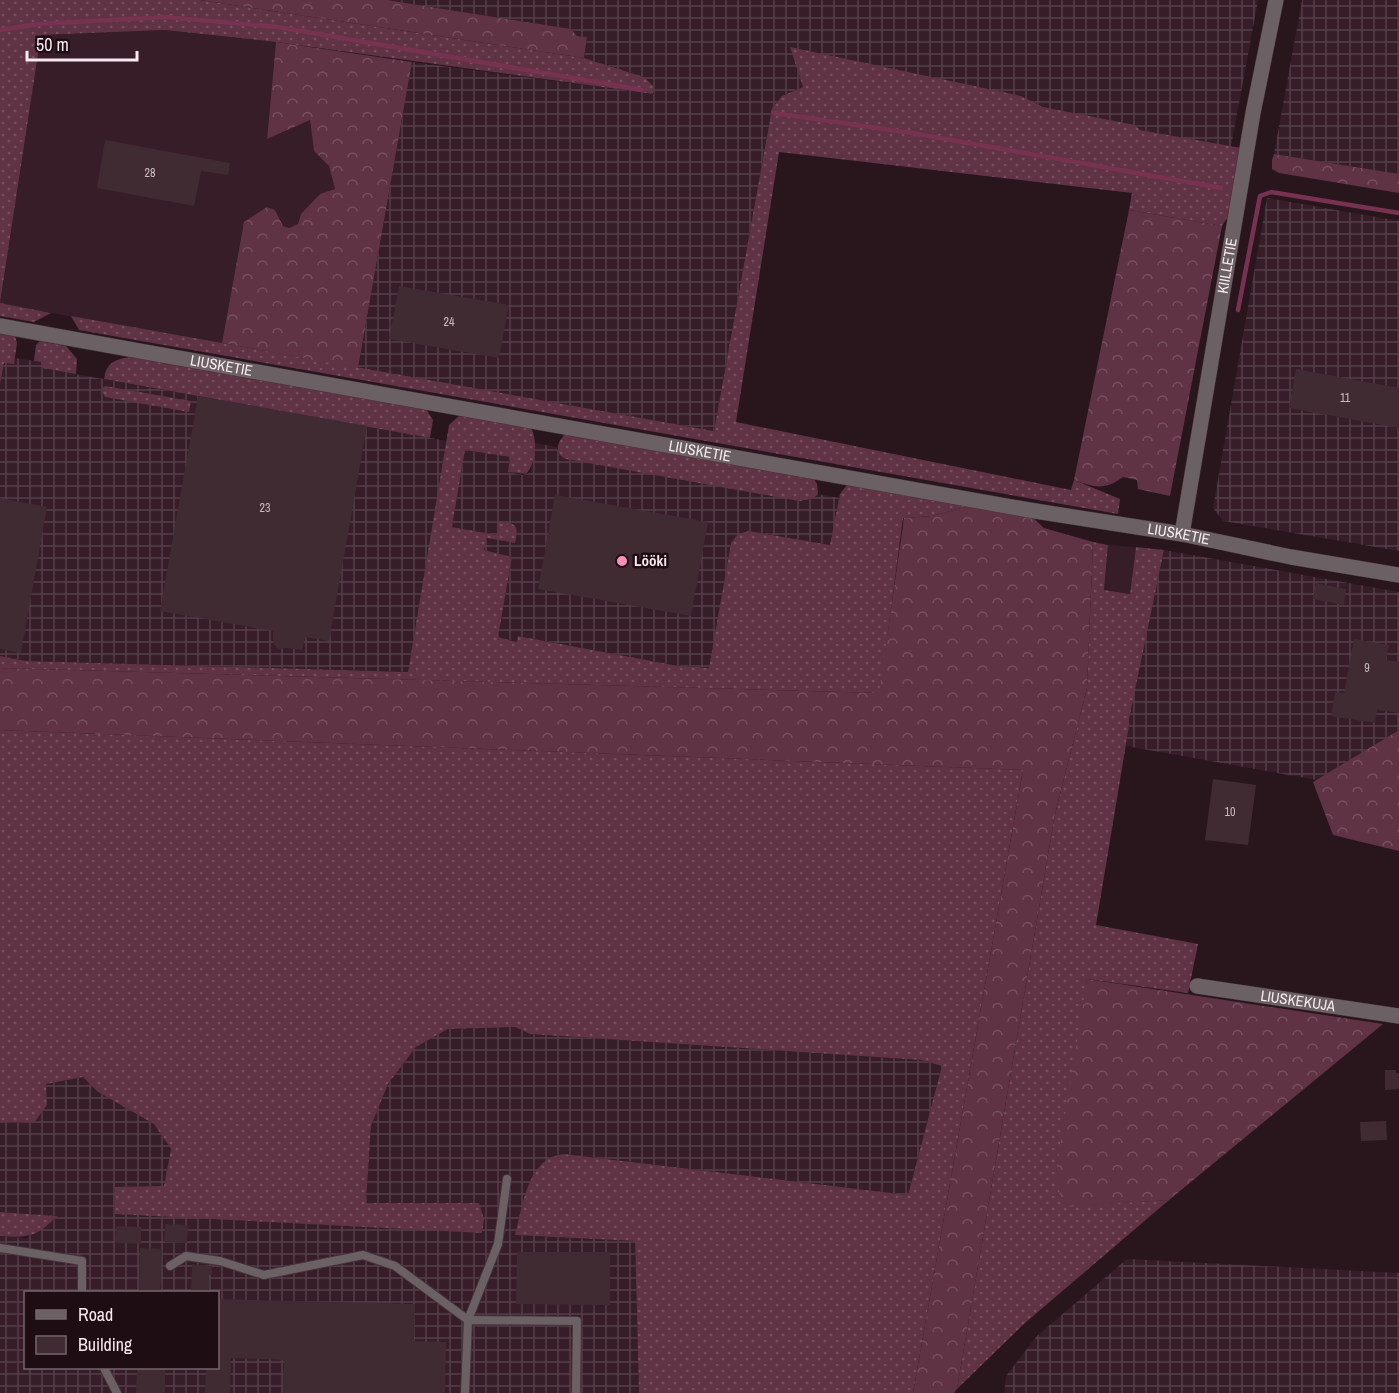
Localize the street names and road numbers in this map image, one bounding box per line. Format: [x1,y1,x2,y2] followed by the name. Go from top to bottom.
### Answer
[1212,236,1242,295] street label: KIILLETIE
[189,349,254,381] street label: LIUSKETIE
[667,435,733,467] street label: LIUSKETIE
[1146,518,1212,550] street label: LIUSKETIE
[1259,985,1338,1017] street label: LIUSKEKUJA

